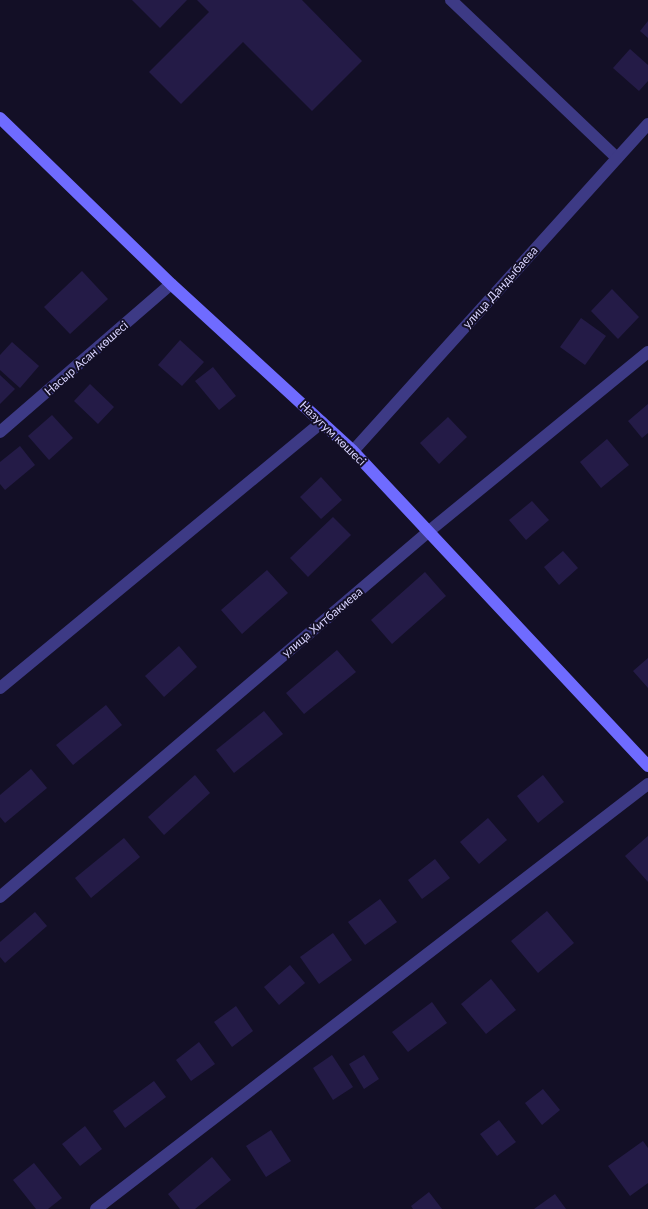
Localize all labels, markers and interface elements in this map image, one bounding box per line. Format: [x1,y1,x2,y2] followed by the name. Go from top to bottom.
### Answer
[459,243,541,331] street label: улица Дандыбаева
[41,317,131,398] street label: Насыр Асан көшесі
[297,398,369,469] street label: Назугум көшесі
[279,584,365,660] street label: улица Хитбакиева

